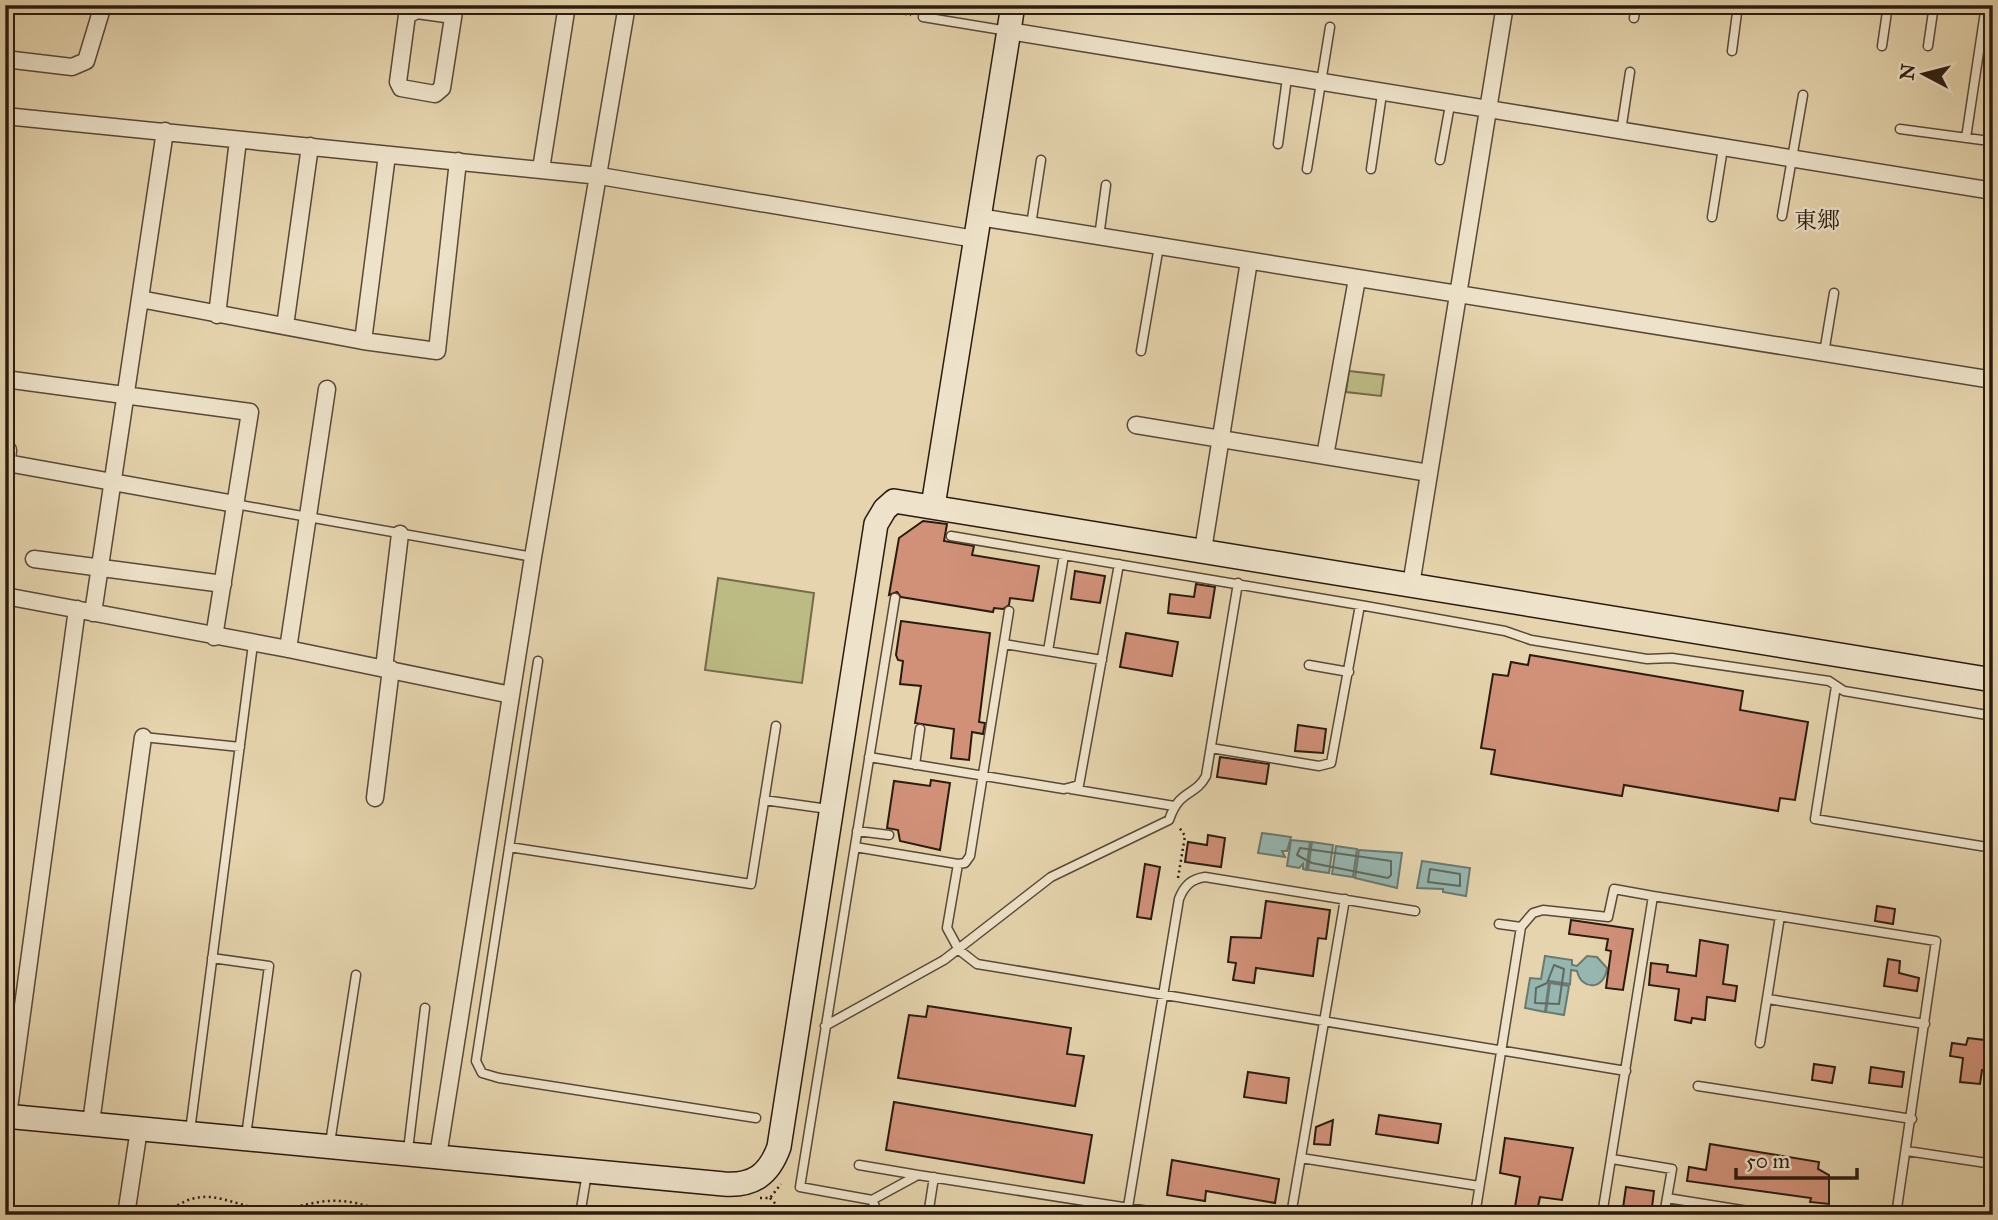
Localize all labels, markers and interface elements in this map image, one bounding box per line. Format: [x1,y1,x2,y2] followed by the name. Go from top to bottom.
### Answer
[1890,38,1960,108] north arrow
[1895,63,1920,81] text: N
[1794,206,1840,234] district label: 東郷
[1736,1136,1856,1180] scale bar
[1746,1148,1791,1174] text: 50 m

